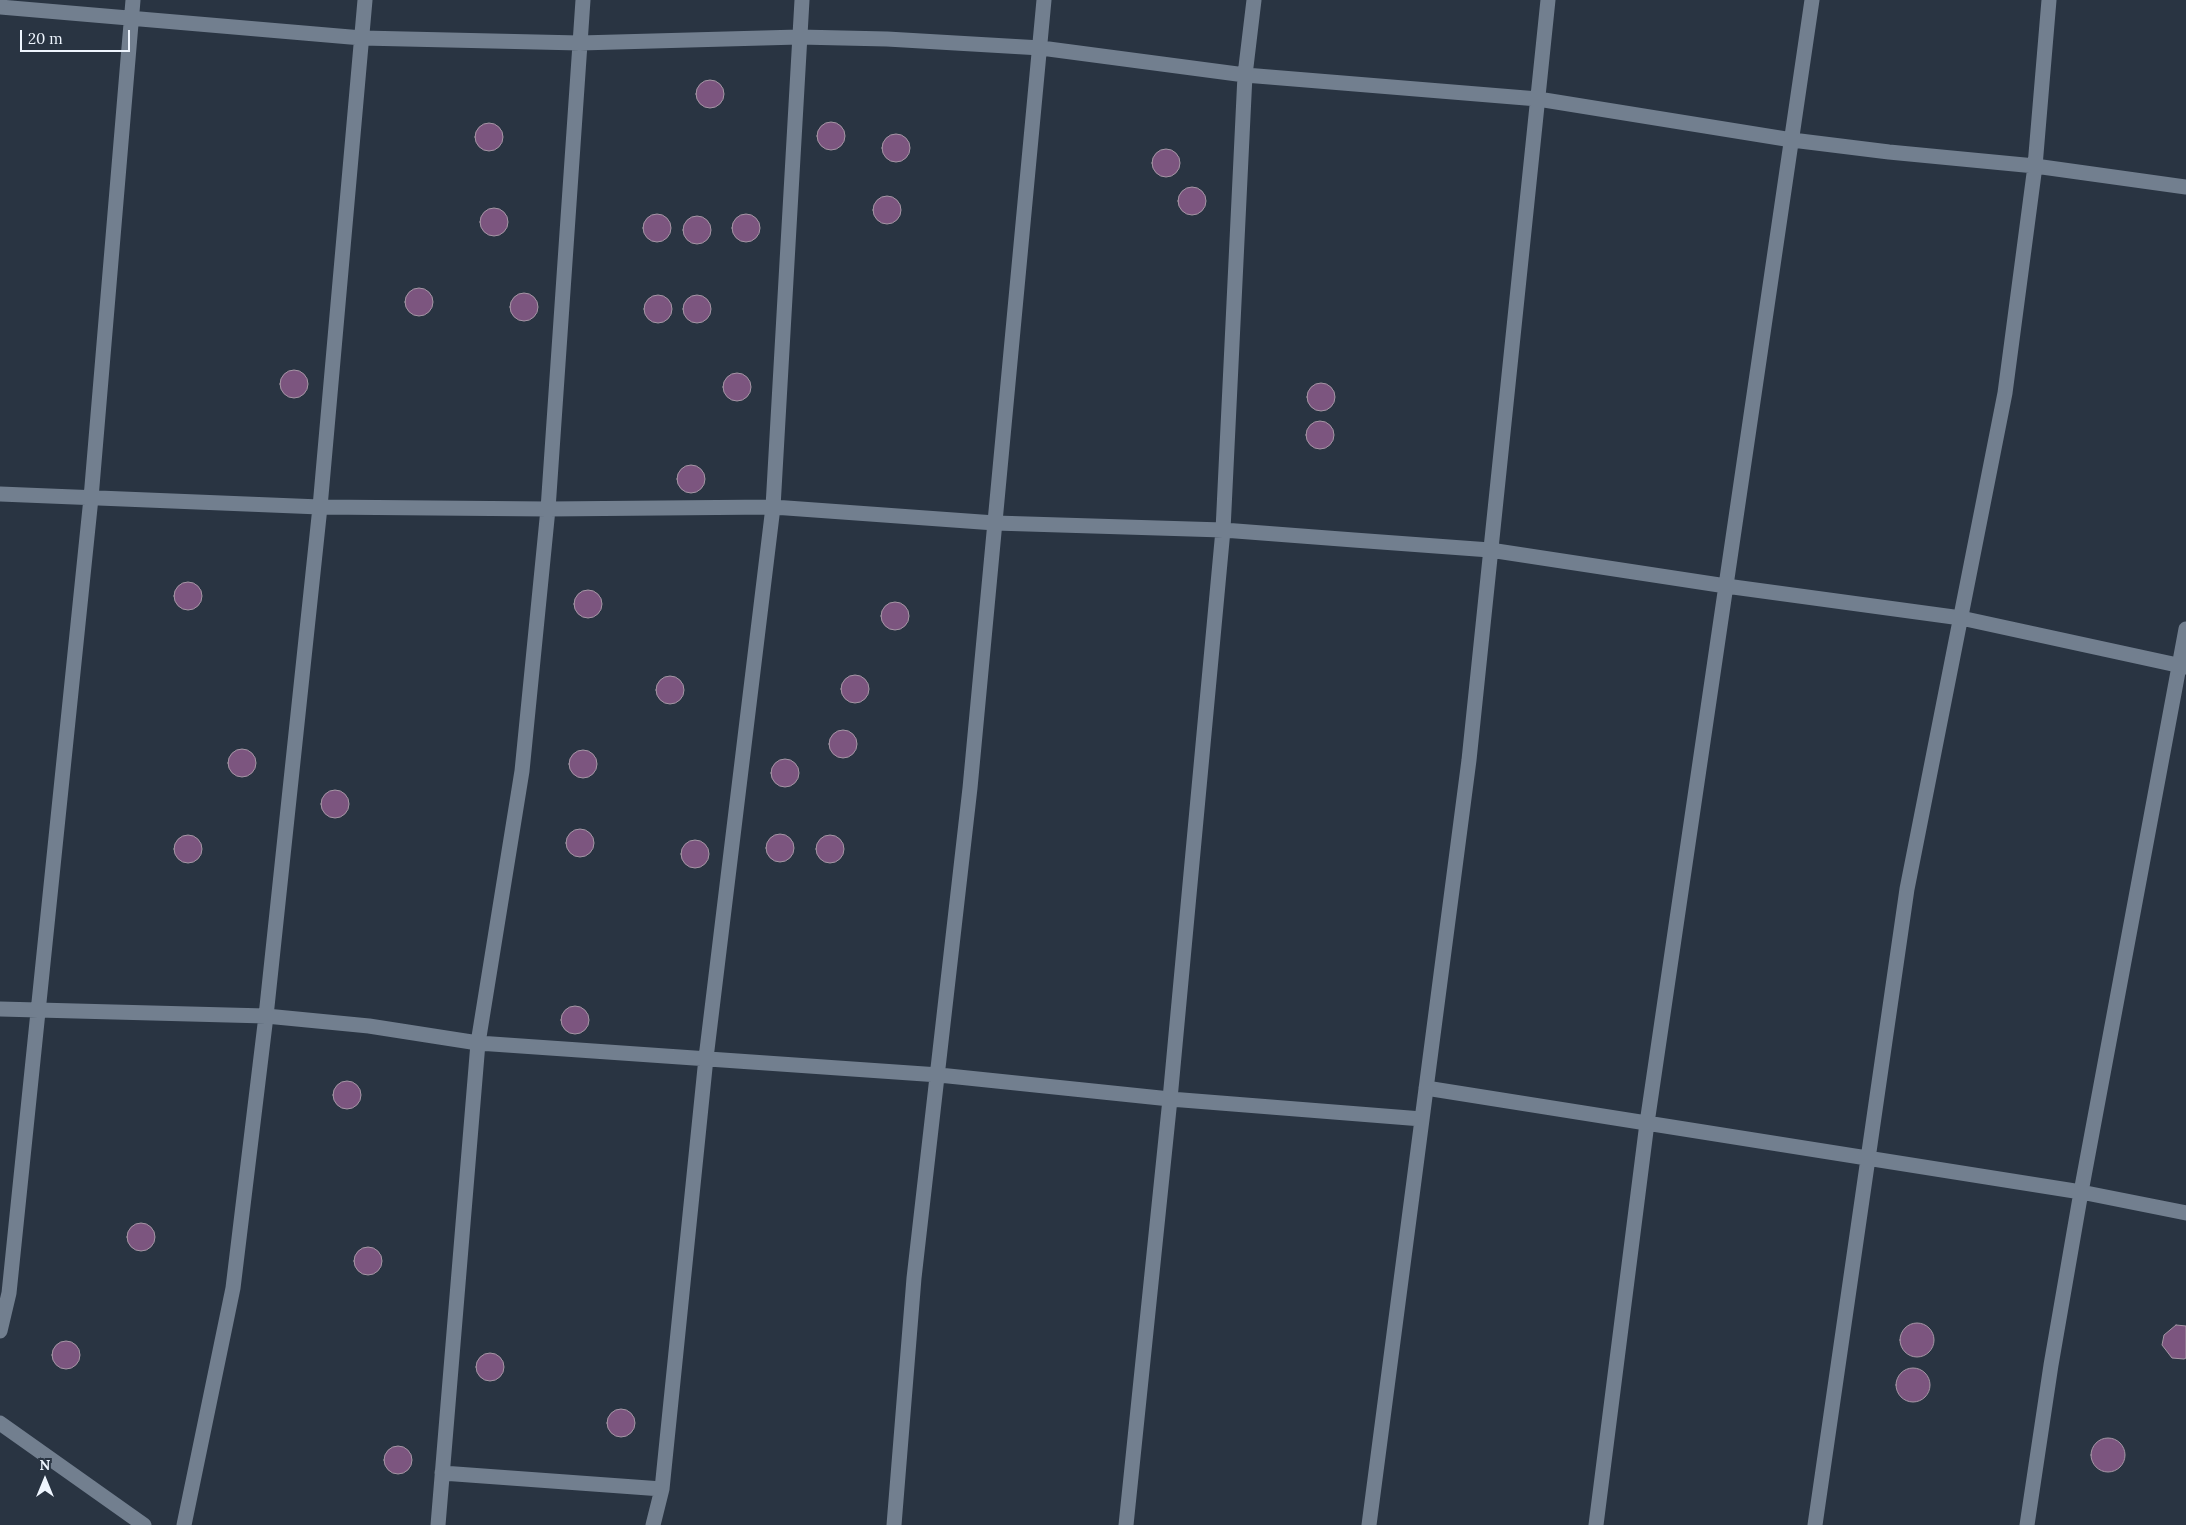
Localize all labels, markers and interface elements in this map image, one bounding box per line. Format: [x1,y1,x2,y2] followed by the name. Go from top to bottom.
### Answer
[22,20,132,52] scale bar
[28,29,63,48] text: 20 m
[20,1455,70,1505] north arrow
[40,1456,50,1474] text: N

